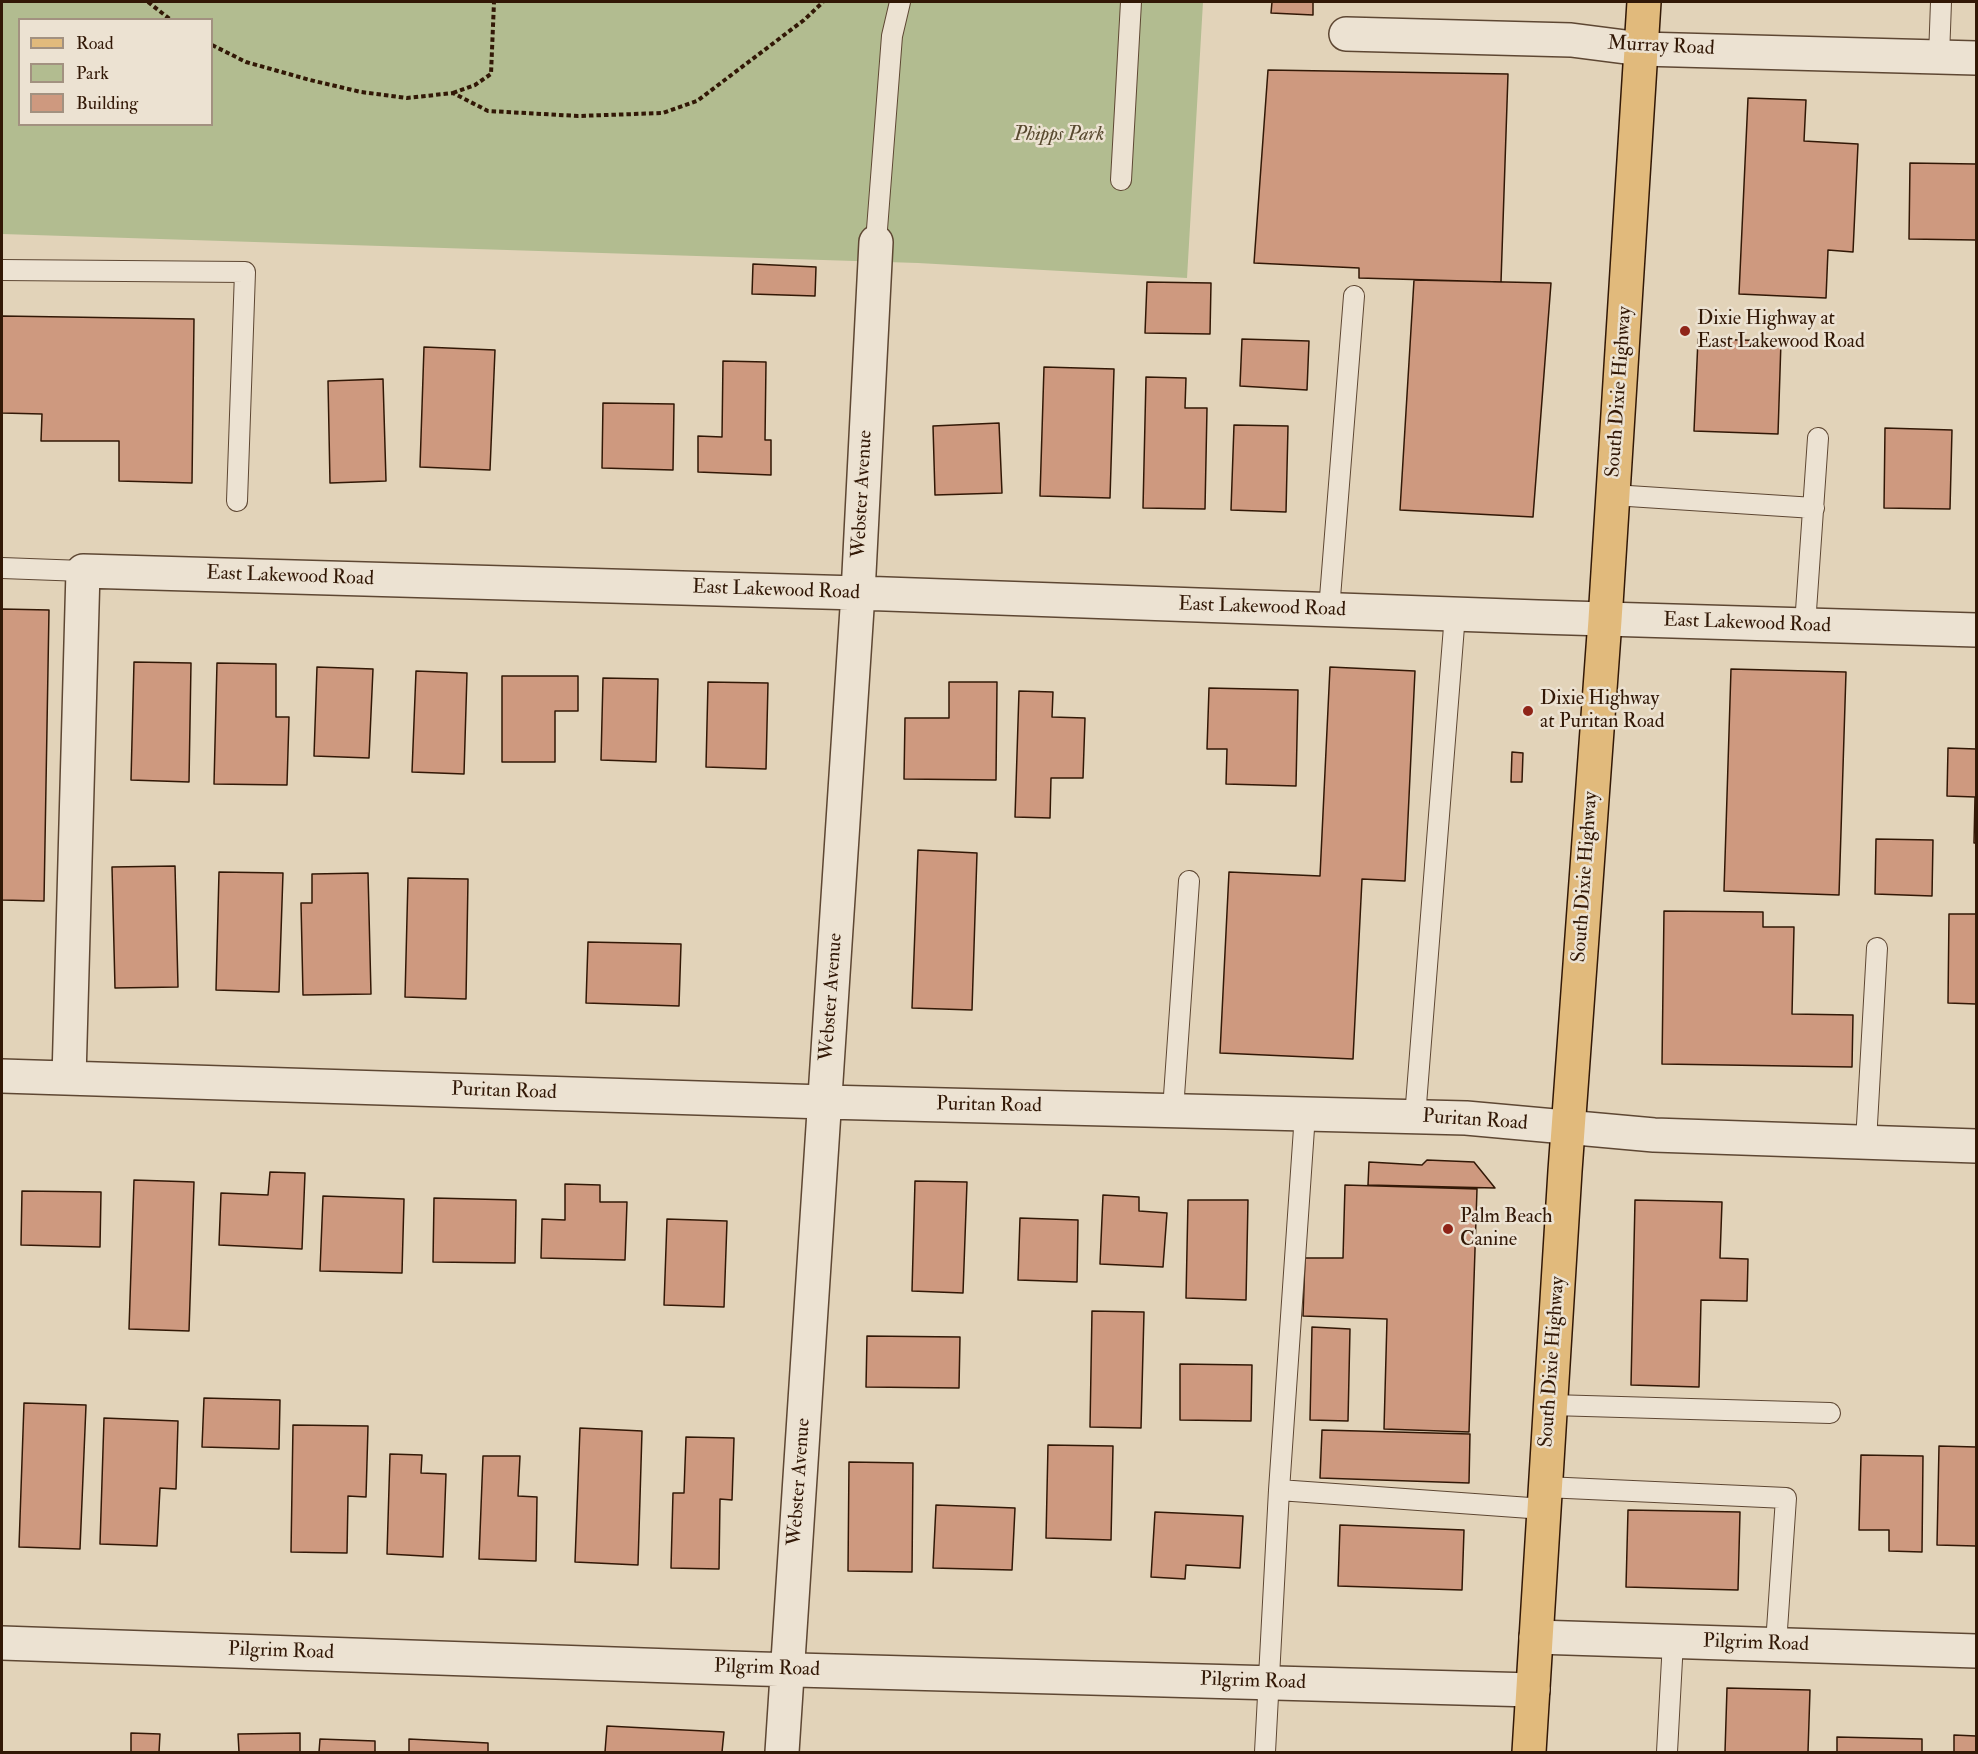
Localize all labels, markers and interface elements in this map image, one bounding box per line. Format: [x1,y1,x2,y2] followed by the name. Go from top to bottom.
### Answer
[18,18,213,126] legend
[76,32,114,55] text: Road
[1607,32,1715,62] street label: Murray Road
[76,62,109,85] text: Park
[76,92,138,115] text: Building
[1014,124,1104,148] park label: Phipps Park
[1602,306,1638,478] street label: South Dixie Highway
[1697,308,1865,355] place label: Dixie Highway at East Lakewood Road
[1678,324,1692,338] marker: Dixie Highway at East Lakewood Road
[848,429,878,559] street label: Webster Avenue
[206,562,374,592] street label: East Lakewood Road
[692,576,860,606] street label: East Lakewood Road
[1178,593,1346,623] street label: East Lakewood Road
[1663,609,1831,639] street label: East Lakewood Road
[1540,688,1665,735] place label: Dixie Highway at Puritan Road
[1521,704,1535,718] marker: Dixie Highway at Puritan Road
[1568,791,1604,963] street label: South Dixie Highway
[816,932,848,1062] street label: Webster Avenue
[451,1078,557,1106] street label: Puritan Road
[936,1093,1042,1119] street label: Puritan Road
[1421,1105,1529,1137] street label: Puritan Road
[1460,1206,1553,1253] place label: Palm Beach Canine
[1441,1222,1455,1236] marker: Palm Beach Canine
[1535,1276,1571,1448] street label: South Dixie Highway
[784,1417,816,1547] street label: Webster Avenue
[1703,1630,1809,1658] street label: Pilgrim Road
[228,1638,334,1666] street label: Pilgrim Road
[714,1655,820,1683] street label: Pilgrim Road
[1200,1668,1306,1696] street label: Pilgrim Road

